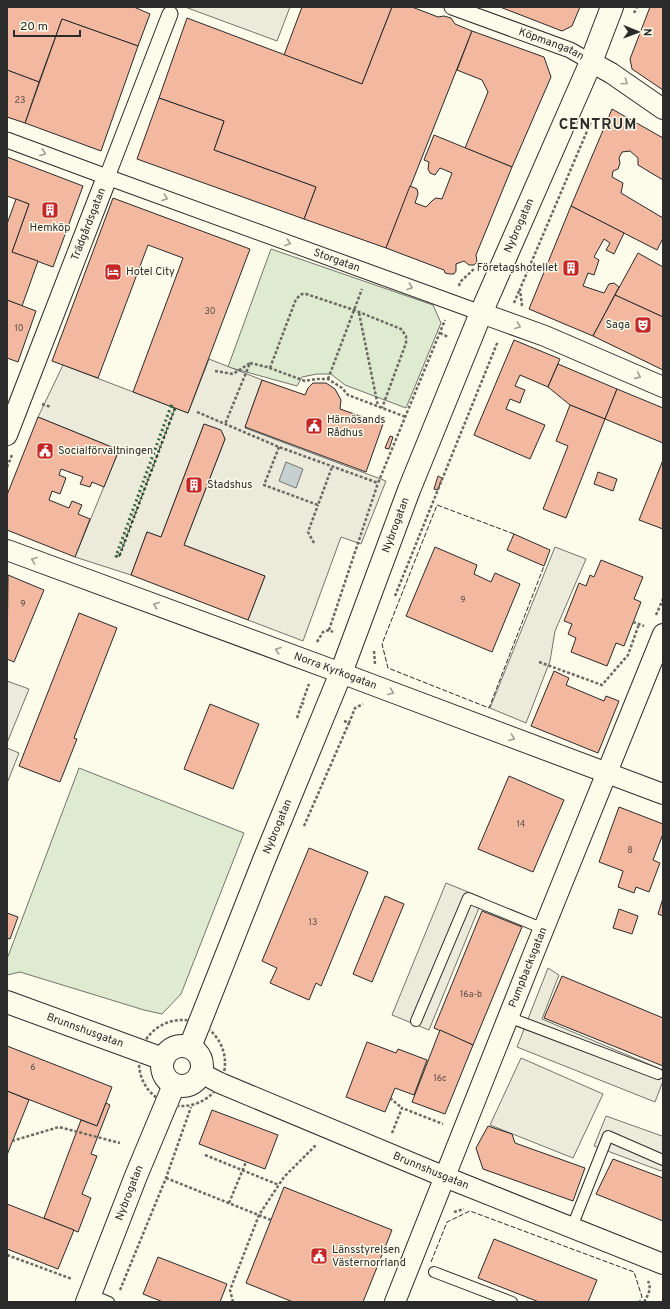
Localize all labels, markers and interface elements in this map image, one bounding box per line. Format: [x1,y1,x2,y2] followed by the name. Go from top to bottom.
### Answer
[14,12,80,38] scale bar
[618,12,658,52] north arrow
[20,19,48,35] text: 20 m
[517,25,587,64] street label: Köpmangatan
[640,28,654,36] text: N
[620,77,627,84] one-way arrow
[15,95,25,106] house number: 23
[559,116,637,135] district label: CENTRUM
[40,149,47,157] one-way arrow
[68,186,109,263] street label: Trädgårdsgatan
[162,194,169,202] one-way arrow
[501,196,537,255] street label: Nybrogatan
[40,200,60,220] building icon: Hemköp
[30,221,70,235] place label: Hemköp
[284,238,291,246] one-way arrow
[311,246,362,275] street label: Storgatan
[561,258,581,278] building icon: Företagshotellet
[477,261,558,275] place label: Företagshotellet
[103,262,123,282] hotel icon: Hotel City
[126,265,175,279] place label: Hotel City
[406,282,413,290] one-way arrow
[204,306,216,317] house number: 30
[633,315,653,335] theatre icon: Saga
[605,318,630,332] place label: Saga
[515,321,522,329] one-way arrow
[14,323,24,334] house number: 10
[634,371,641,379] one-way arrow
[327,413,386,440] place label: Härnösands Rådhus
[304,416,324,436] public building icon: Härnösands Rådhus
[35,441,55,461] public building icon: Socialförvaltningen
[58,444,153,458] place label: Socialförvaltningen
[184,475,204,495] building icon: Stadshus
[207,478,252,492] place label: Stadshus
[379,495,413,555] street label: Nybrogatan
[31,557,38,565] one-way arrow
[460,595,466,606] house number: 9
[20,599,26,610] house number: 9
[153,602,160,610] one-way arrow
[275,647,282,655] one-way arrow
[292,649,379,693] street label: Norra Kyrkogatan
[387,687,394,696] one-way arrow
[509,733,516,741] one-way arrow
[260,797,295,856] street label: Nybrogatan
[517,819,526,830] house number: 14
[627,845,633,856] house number: 8
[309,917,317,928] house number: 13
[506,925,550,1010] street label: Pumpbacksgatan
[460,989,482,1000] house number: 16a-b
[45,1010,125,1051] street label: Brunnshusgatan
[30,1062,36,1073] house number: 6
[433,1073,447,1084] house number: 16c
[391,1149,471,1193] street label: Brunnshusgatan
[112,1163,147,1223] street label: Nybrogatan
[332,1243,406,1270] place label: Länsstyrelsen Västernorrland
[309,1246,329,1266] public building icon: Länsstyrelsen Västernorrland

